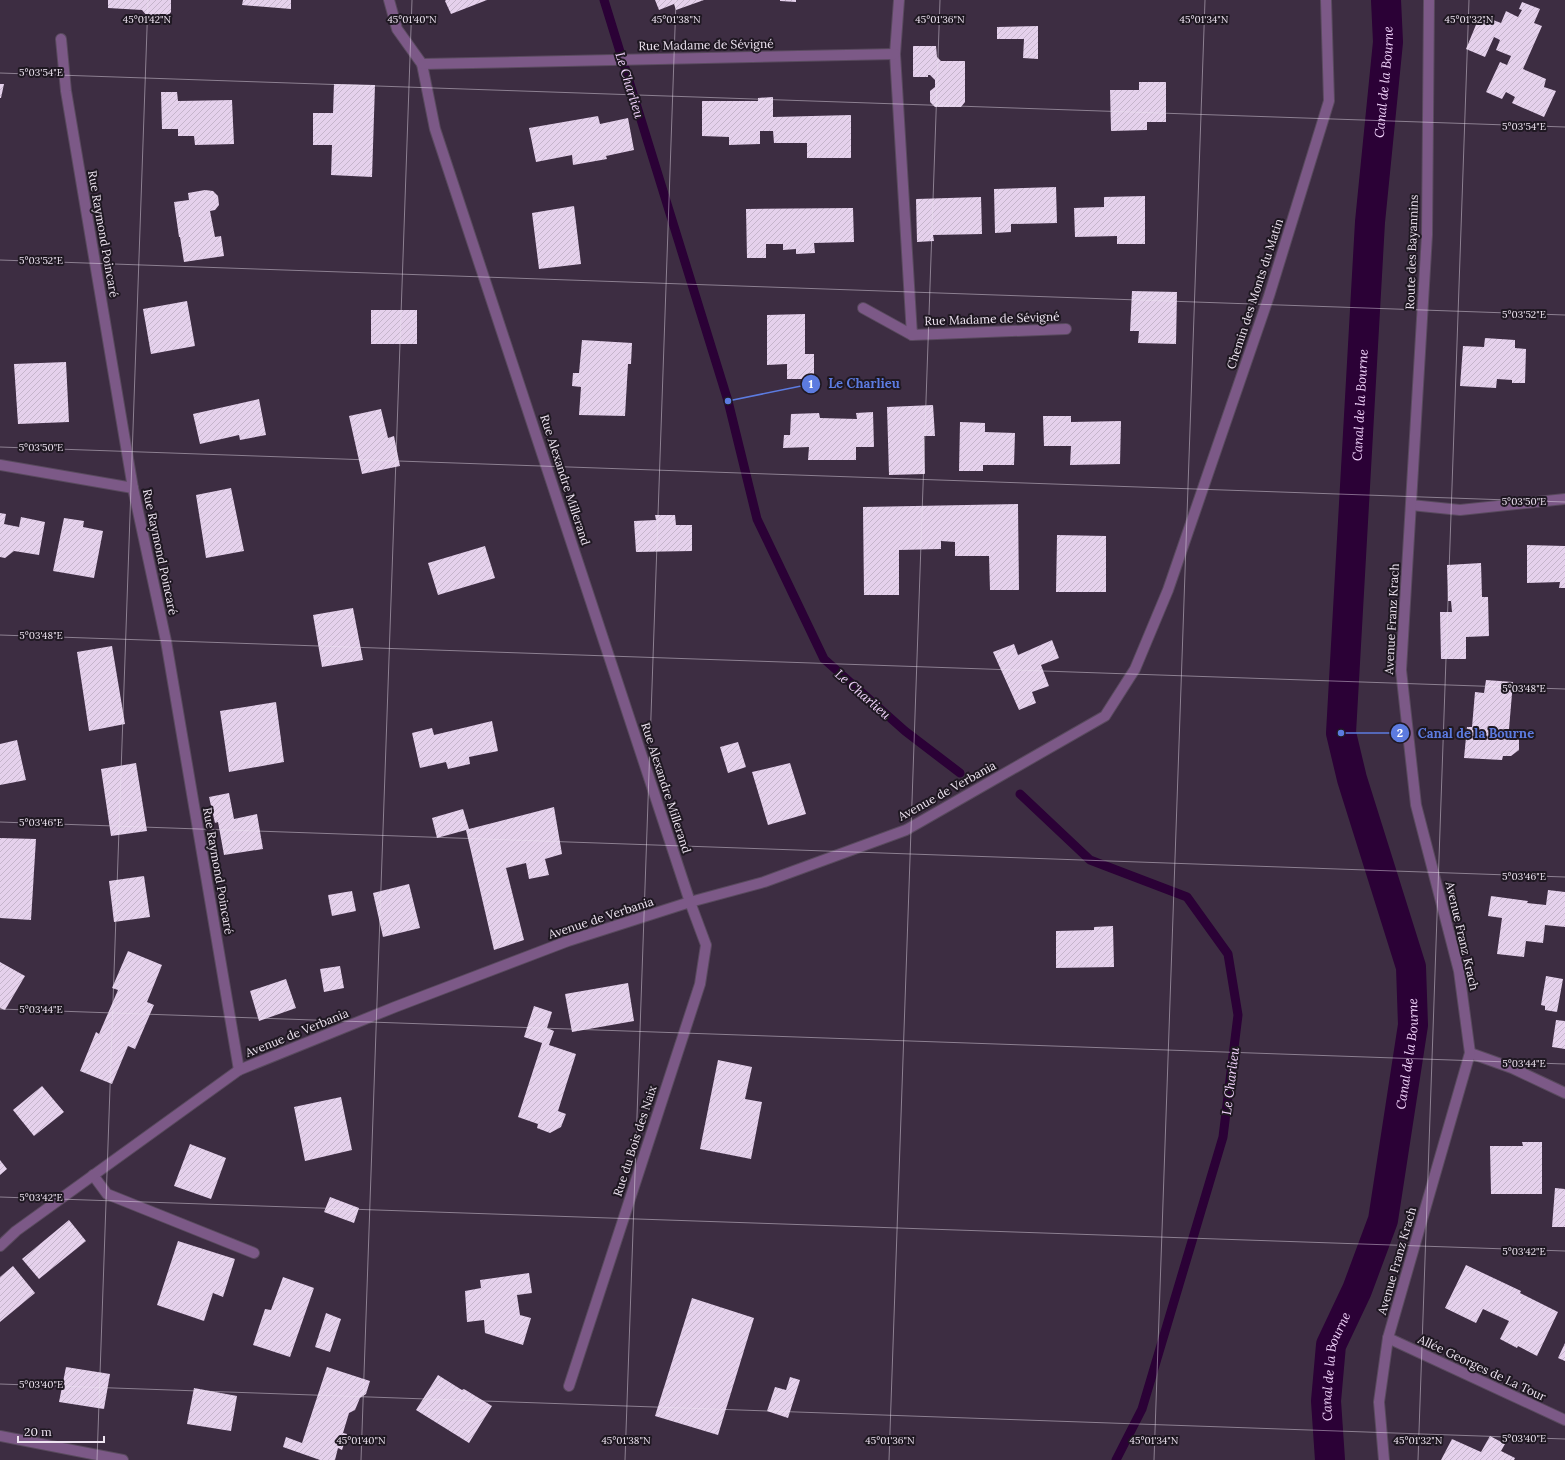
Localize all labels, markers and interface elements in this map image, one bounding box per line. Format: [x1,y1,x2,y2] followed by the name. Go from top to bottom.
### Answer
[123,13,172,26] text: 45°01'42"N
[387,13,437,26] text: 45°01'40"N
[651,13,701,26] text: 45°01'38"N
[915,13,965,26] text: 45°01'36"N
[1180,13,1229,26] text: 45°01'34"N
[1445,13,1494,26] text: 45°01'32"N
[1370,26,1397,139] water label: Canal de la Bourne
[638,36,774,53] street label: Rue Madame de Sévigné
[611,50,648,121] water label: Le Charlieu
[19,66,63,79] text: 5°03'54"E
[1502,120,1546,133] text: 5°03'54"E
[85,169,122,299] street label: Rue Raymond Poincaré
[1402,194,1421,310] street label: Route des Bayannins
[1223,217,1286,371] street label: Chemin des Monts du Matin
[19,254,63,267] text: 5°03'52"E
[1502,308,1546,321] text: 5°03'52"E
[924,309,1060,328] street label: Rue Madame de Sévigné
[1348,349,1372,462] water label: Canal de la Bourne
[801,371,908,396] callout: Le Charlieu
[828,375,900,392] text: Le Charlieu
[809,376,814,391] text: 1
[537,413,594,547] street label: Rue Alexandre Millerand
[19,441,63,454] text: 5°03'50"E
[140,487,181,617] street label: Rue Raymond Poincaré
[1502,495,1546,508] text: 5°03'50"E
[1381,563,1402,676] street label: Avenue Franz Krach
[19,629,63,642] text: 5°03'48"E
[831,666,894,723] water label: Le Charlieu
[1502,682,1546,695] text: 5°03'48"E
[638,721,695,855] street label: Rue Alexandre Millerand
[1390,721,1543,746] callout: Canal de la Bourne
[1397,725,1403,740] text: 2
[1418,725,1534,742] text: Canal de la Bourne
[894,757,998,824] street label: Avenue de Verbania
[200,806,237,936] street label: Rue Raymond Poincaré
[19,816,63,829] text: 5°03'46"E
[1502,870,1546,883] text: 5°03'46"E
[1442,879,1482,992] street label: Avenue Franz Krach
[545,893,655,942] street label: Avenue de Verbania
[1392,998,1422,1111] water label: Canal de la Bourne
[19,1003,63,1016] text: 5°03'44"E
[242,1005,351,1060] street label: Avenue de Verbania
[1218,1046,1243,1116] water label: Le Charlieu
[1502,1057,1546,1070] text: 5°03'44"E
[609,1083,660,1198] street label: Rue du Bois des Naix
[19,1191,63,1204] text: 5°03'42"E
[1374,1205,1419,1317] street label: Avenue Franz Krach
[1502,1245,1546,1258] text: 5°03'42"E
[1318,1309,1354,1422] water label: Canal de la Bourne
[1415,1331,1549,1404] street label: Allée Georges de La Tour
[19,1378,63,1391] text: 5°03'40"E
[18,1418,104,1444] scale bar
[24,1424,52,1439] text: 20 m
[1502,1432,1546,1445] text: 5°03'40"E
[336,1434,386,1447] text: 45°01'40"N
[601,1434,651,1447] text: 45°01'38"N
[865,1434,915,1447] text: 45°01'36"N
[1130,1434,1179,1447] text: 45°01'34"N
[1394,1434,1443,1447] text: 45°01'32"N

